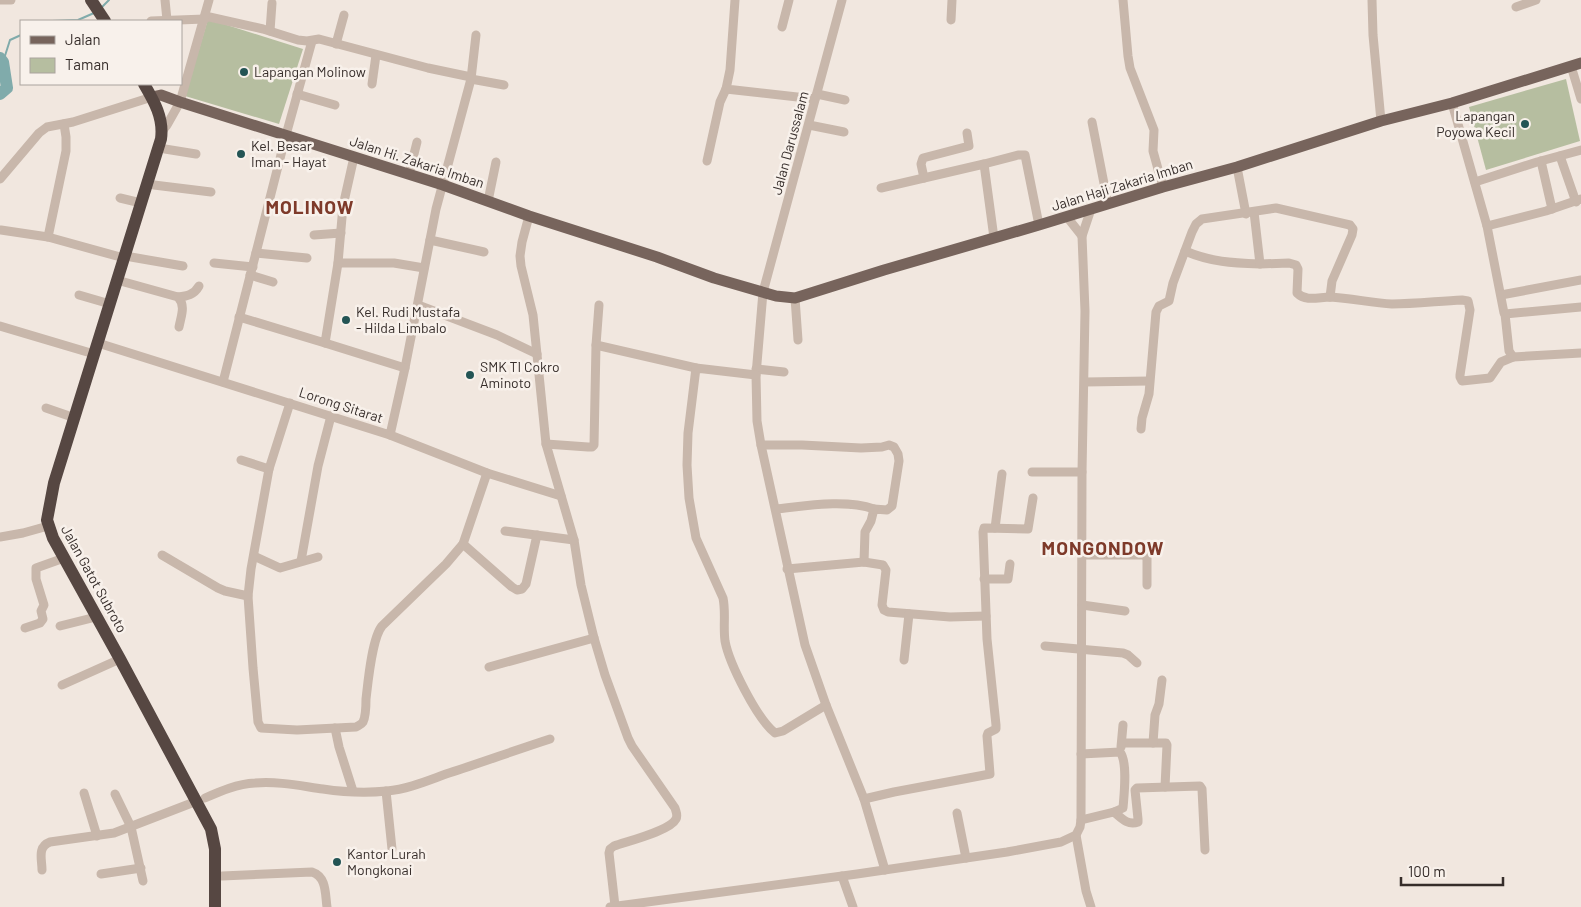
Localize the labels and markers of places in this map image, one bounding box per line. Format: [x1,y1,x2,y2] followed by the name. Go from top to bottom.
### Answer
[254,63,366,80] place label: Lapangan Molinow
[238,66,250,78] marker: Lapangan Molinow
[1436,107,1515,140] place label: Lapangan Poyowa Kecil
[1519,118,1531,130] marker: Lapangan Poyowa Kecil
[251,137,327,170] place label: Kel. Besar Iman - Hayat
[235,148,247,160] marker: Kel. Besar Iman - Hayat
[356,303,460,336] place label: Kel. Rudi Mustafa - Hilda Limbalo
[340,314,352,326] marker: Kel. Rudi Mustafa - Hilda Limbalo
[480,358,560,391] place label: SMK TI Cokro Aminoto
[464,369,476,381] marker: SMK TI Cokro Aminoto
[347,845,426,878] place label: Kantor Lurah Mongkonai
[331,856,343,868] marker: Kantor Lurah Mongkonai

